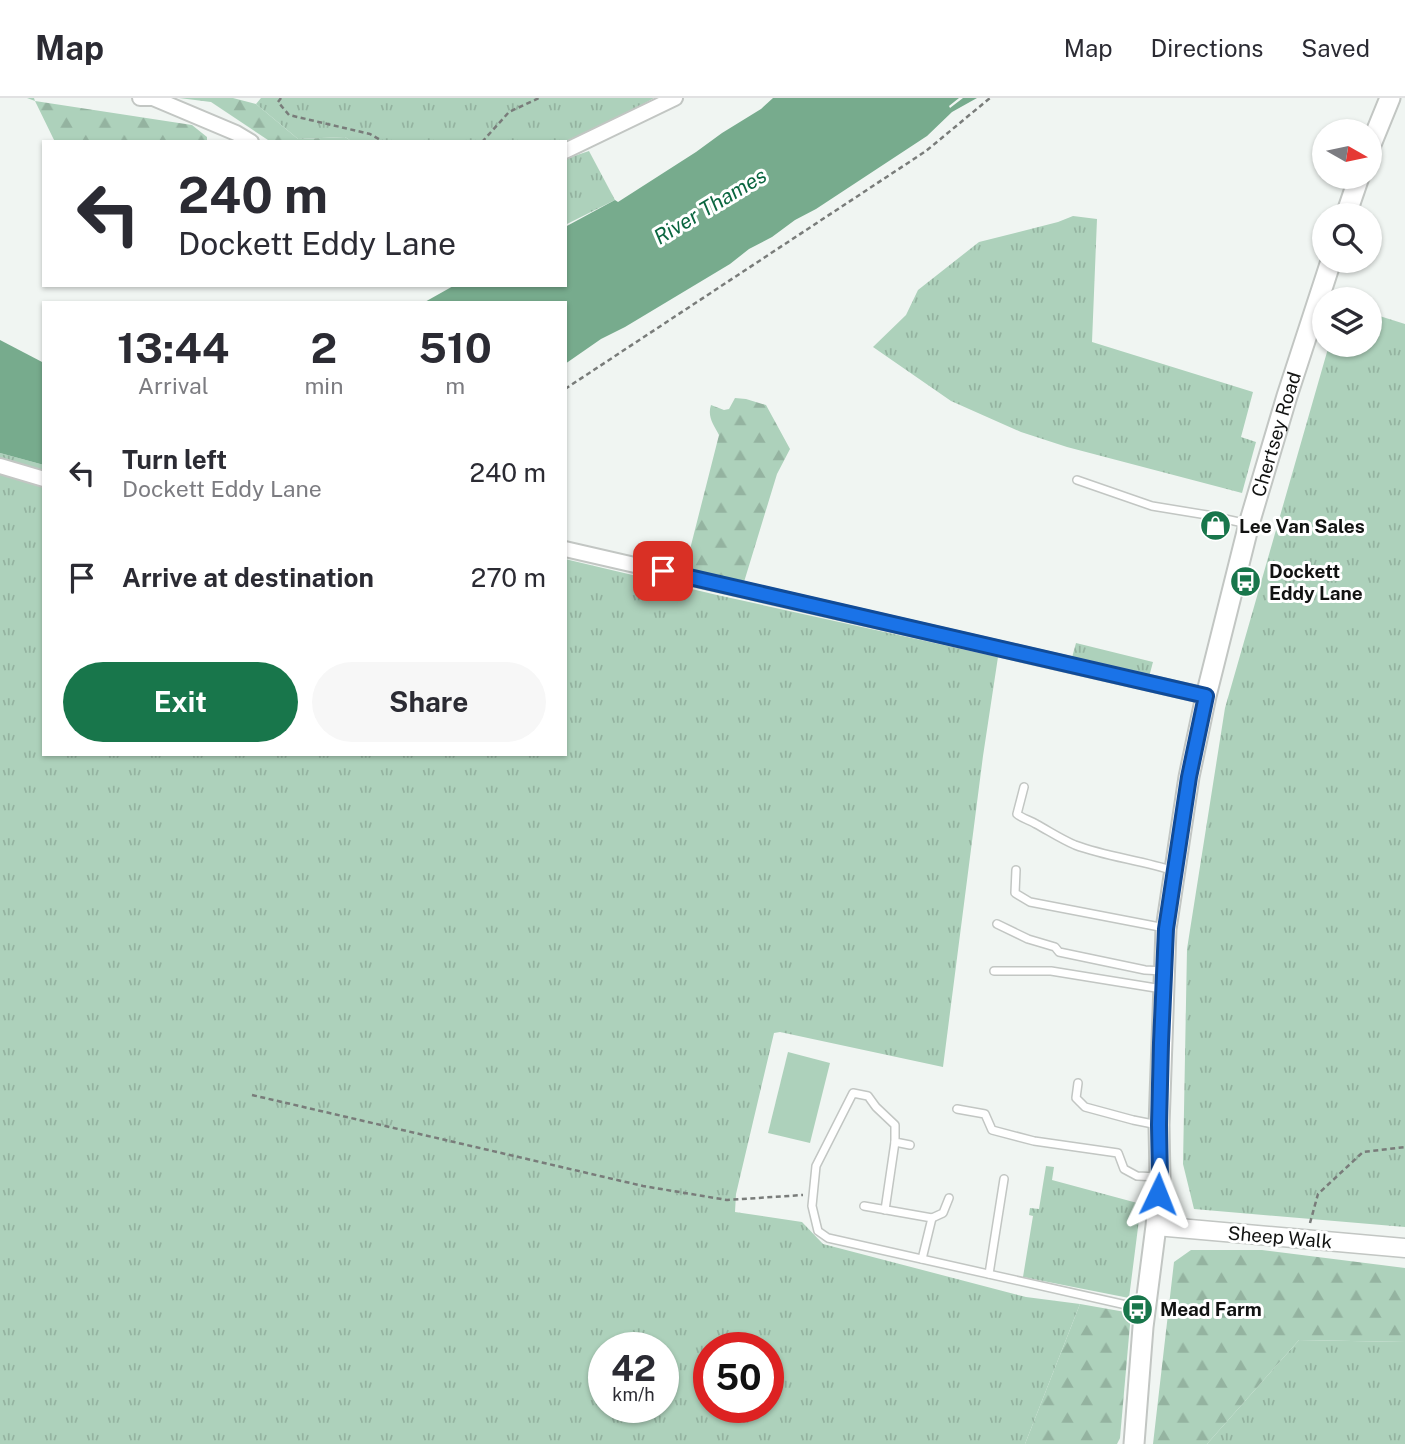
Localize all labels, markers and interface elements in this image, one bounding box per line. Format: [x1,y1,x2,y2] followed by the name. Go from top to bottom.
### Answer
[35,29,104,67] text: Map
[1064,34,1113,62] text: Map
[1151,34,1263,62] text: Directions
[1301,34,1370,62] text: Saved
[1312,119,1382,189] north arrow
[1312,119,1382,357] map controls
[649,163,771,249] water label: River Thames
[178,166,328,224] text: 240 m
[63,168,154,259] icon: left
[1312,203,1382,273] button: search
[178,225,456,262] text: Dockett Eddy Lane
[1312,287,1382,357] button: layers
[117,323,229,372] text: 13:44
[311,323,337,372] text: 2
[419,323,492,372] text: 510
[1247,369,1305,499] street label: Chertsey Road
[138,372,209,399] text: Arrival
[304,372,343,399] text: min
[445,372,465,399] text: m
[122,444,227,475] text: Turn left
[63,454,101,492] icon: left
[469,457,546,488] text: 240 m
[122,475,322,502] text: Dockett Eddy Lane
[1199,509,1233,543] shop icon: Lee Van Sales
[1239,515,1365,537] place label: Lee Van Sales
[633,541,693,601] pin
[644,552,682,590] icon: arrive
[63,559,101,597] icon: arrive
[1269,560,1363,604] place label: Dockett Eddy Lane
[122,562,374,593] text: Arrive at destination
[471,562,546,593] text: 270 m
[1229,565,1263,599] bus stop icon: Dockett Eddy Lane
[63,662,298,742] button: Exit
[312,662,546,742] button: Share
[1121,1157,1195,1231] position arrow
[1227,1221,1333,1253] street label: Sheep Walk
[1120,1292,1154,1326] bus stop icon: Mead Farm
[1160,1298,1262,1320] place label: Mead Farm
[693,1332,784,1423] speed limit sign: 50
[611,1348,656,1389] text: 42
[612,1384,655,1405] text: km/h

